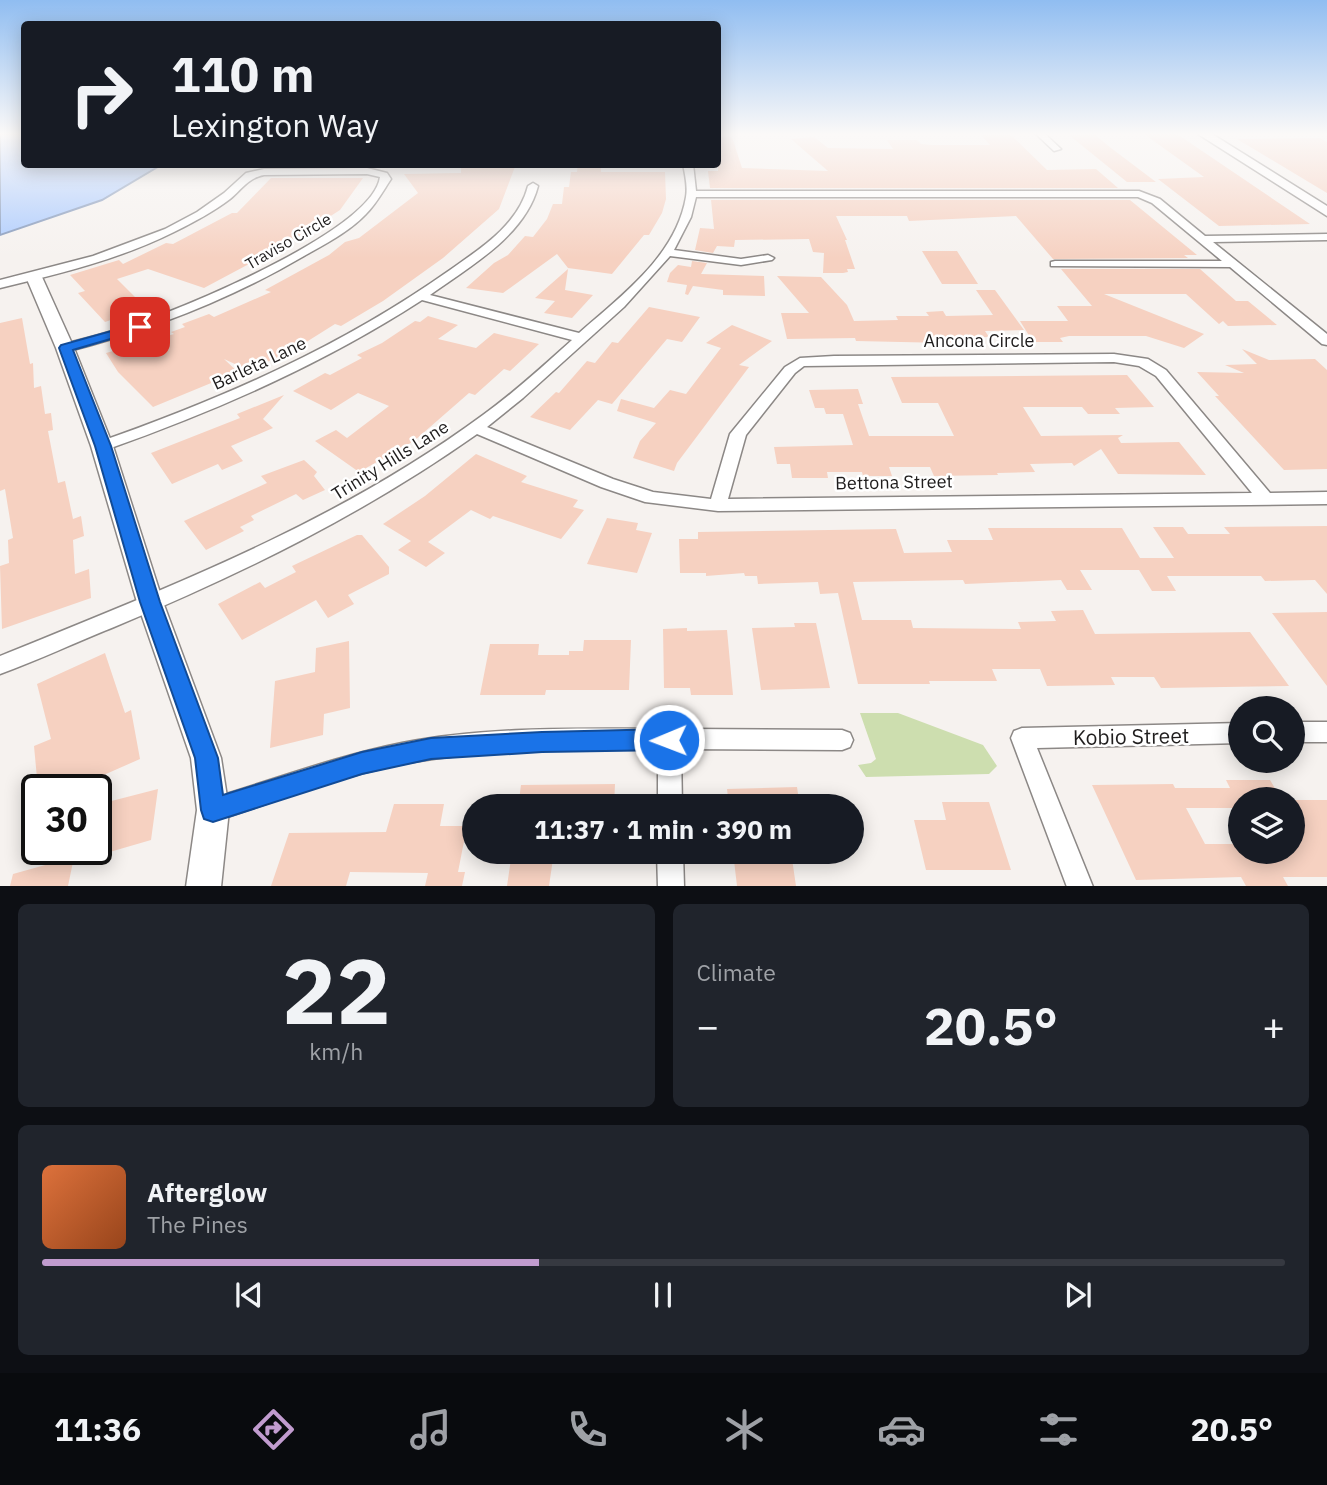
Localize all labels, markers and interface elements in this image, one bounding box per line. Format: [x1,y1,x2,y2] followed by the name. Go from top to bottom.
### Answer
[171,42,315,105] text: 110 m
[56,49,147,140] icon: right
[171,104,379,146] text: Lexington Way
[241,208,335,274] street label: Traviso Circle
[110,297,170,357] pin
[121,308,159,346] icon: arrive
[924,329,1035,352] street label: Ancona Circle
[208,331,310,395] street label: Barleta Lane
[327,415,453,505] street label: Trinity Hills Lane
[835,469,953,495] street label: Bettona Street
[1228,696,1305,864] map controls
[1228,696,1305,773] button: search
[632,703,706,777] position arrow
[1073,721,1189,751] street label: Kobio Street
[21,774,112,865] speed limit sign: 30
[1228,787,1305,864] button: layers
[534,812,792,846] text: 11:37 · 1 min · 390 m
[282,931,391,1049] text: 22
[697,957,776,987] text: Climate
[924,992,1058,1059] text: 20.5°
[697,1001,719,1050] text: −
[1262,1001,1285,1050] text: +
[309,1036,363,1066] text: km/h
[147,1175,267,1209] text: Afterglow
[147,1209,248,1239] text: The Pines
[230,1276,268,1314] icon: previous
[644,1276,682,1314] icon: pause
[1059,1276,1097,1314] icon: next
[249,1405,298,1454] icon: directions
[406,1405,455,1454] icon: music
[563,1405,612,1454] icon: phone
[720,1405,769,1454] icon: climate
[877,1405,926,1454] icon: car
[1034,1405,1083,1454] icon: filters
[54,1408,141,1450] text: 11:36
[1190,1408,1273,1450] text: 20.5°

